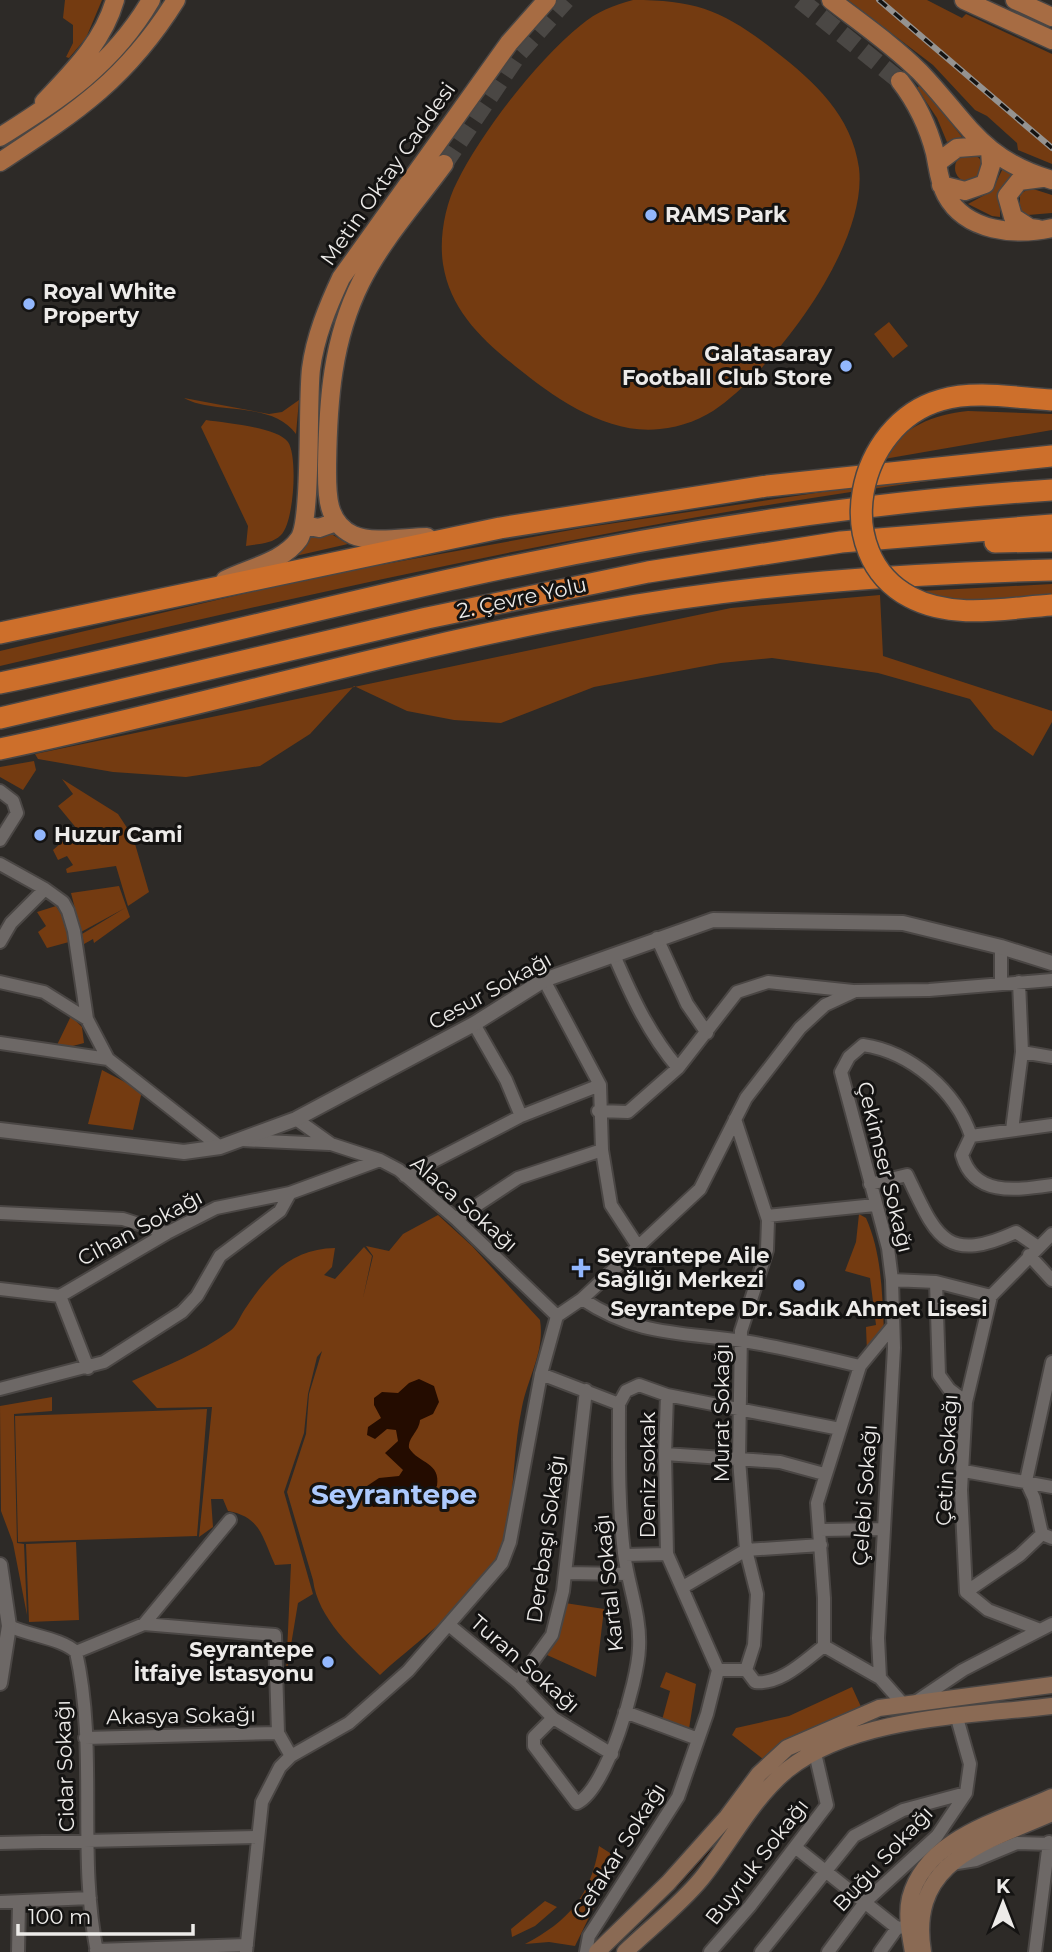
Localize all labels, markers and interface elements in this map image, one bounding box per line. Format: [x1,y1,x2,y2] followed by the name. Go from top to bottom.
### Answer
[315,77,460,270] street label: Metin Oktay Caddesi
[665,202,787,227] place label: RAMS Park
[643,207,659,223] marker: RAMS Park
[43,279,176,328] place label: Royal White Property
[21,296,37,312] marker: Royal White Property
[622,341,832,390] place label: Galatasaray Football Club Store
[838,358,854,374] marker: Galatasaray Football Club Store
[455,572,589,623] street label: 2. Çevre Yolu
[54,822,183,847] place label: Huzur Cami
[32,827,48,843] marker: Huzur Cami
[424,947,555,1035] street label: Cesur Sokağı
[852,1079,919,1255] street label: Çekimser Sokağı
[406,1150,523,1257] street label: Alaca Sokağı
[73,1184,206,1271] street label: Cihan Sokağı
[597,1243,770,1292] place label: Seyrantepe Aile Sağlığı Merkezi
[571,1258,591,1278] marker: Seyrantepe Aile Sağlığı Merkezi
[791,1277,807,1293] marker: Seyrantepe Dr. Sadık Ahmet Lisesi
[610,1296,988,1321] place label: Seyrantepe Dr. Sadık Ahmet Lisesi
[709,1343,734,1483] street label: Murat Sokağı
[931,1393,962,1526] street label: Çetin Sokağı
[635,1411,660,1538] street label: Deniz sokak
[847,1423,882,1567] street label: Çelebi Sokağı
[521,1453,570,1625] street label: Derebaşı Sokağı
[311,1477,477,1511] district label: Seyrantepe
[589,1513,628,1653] street label: Kartal Sokağı
[466,1609,585,1718] street label: Turan Sokağı
[134,1637,314,1686] place label: Seyrantepe İtfaiye İstasyonu
[320,1654,336,1670] marker: Seyrantepe İtfaiye İstasyonu
[50,1700,79,1832] street label: Cidar Sokağı
[106,1702,256,1729] street label: Akasya Sokağı
[567,1778,670,1923] street label: Cefakar Sokağı
[700,1794,813,1930] street label: Buyruk Sokağı
[828,1801,938,1916] street label: Buğu Sokağı
[968,1868,1038,1938] north arrow
[996,1875,1011,1898] text: K
[18,1892,192,1936] scale bar
[28,1904,91,1929] text: 100 m

